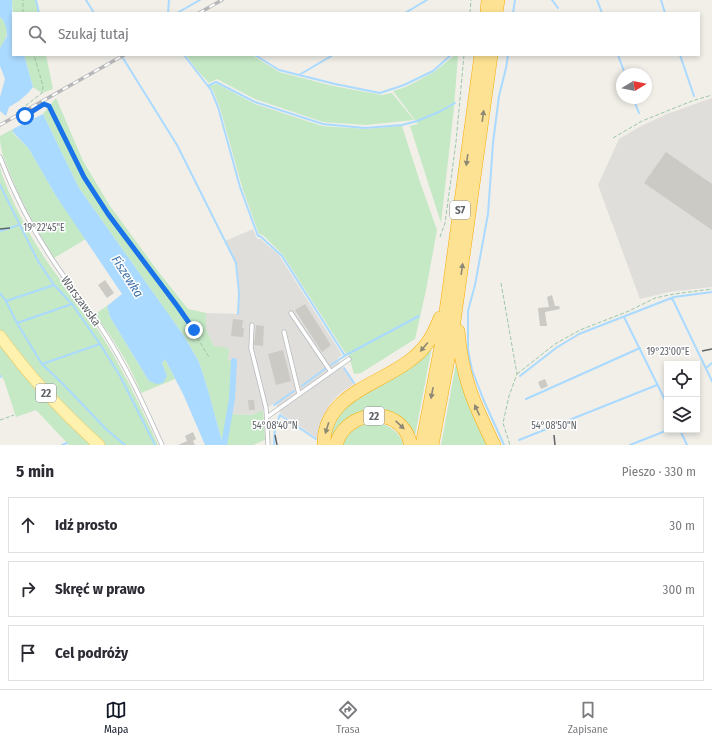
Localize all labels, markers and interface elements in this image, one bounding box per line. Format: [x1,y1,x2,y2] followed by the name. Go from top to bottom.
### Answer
[12,12,700,56] search box
[26,23,48,45] icon: search
[58,25,129,43] text: Szukaj tutaj
[616,68,652,104] north arrow
[16,107,34,125] route start
[480,110,486,122] one-way arrow
[464,154,470,166] one-way arrow
[450,201,470,219] road number: S7
[23,222,65,234] text: 19°22'45"E
[109,253,147,300] water label: Fiszewka
[459,263,465,275] one-way arrow
[58,273,104,329] street label: Warszawska
[185,321,203,339] route end
[420,342,429,352] one-way arrow
[646,346,690,358] text: 19°23'00"E
[664,361,700,433] map controls
[664,361,700,397] button: locate
[36,384,56,402] road number: 22
[429,387,435,399] one-way arrow
[664,397,700,433] button: layers
[474,404,480,415] one-way arrow
[364,407,384,425] road number: 22
[252,420,298,432] text: 54°08'40"N
[531,420,577,432] text: 54°08'50"N
[395,421,405,430] one-way arrow
[324,422,330,434] one-way arrow
[16,461,54,482] text: 5 min
[622,464,696,479] text: Pieszo · 330 m
[17,514,39,536] icon: ahead
[55,516,117,534] text: Idź prosto
[669,518,695,533] text: 30 m
[17,578,39,600] icon: right
[55,580,145,598] text: Skręć w prawo
[663,582,695,597] text: 300 m
[17,642,39,664] icon: arrive
[55,644,128,662] text: Cel podróży
[104,699,128,736] tab: Mapa
[336,699,360,736] tab: Trasa
[568,699,608,736] tab: Zapisane

